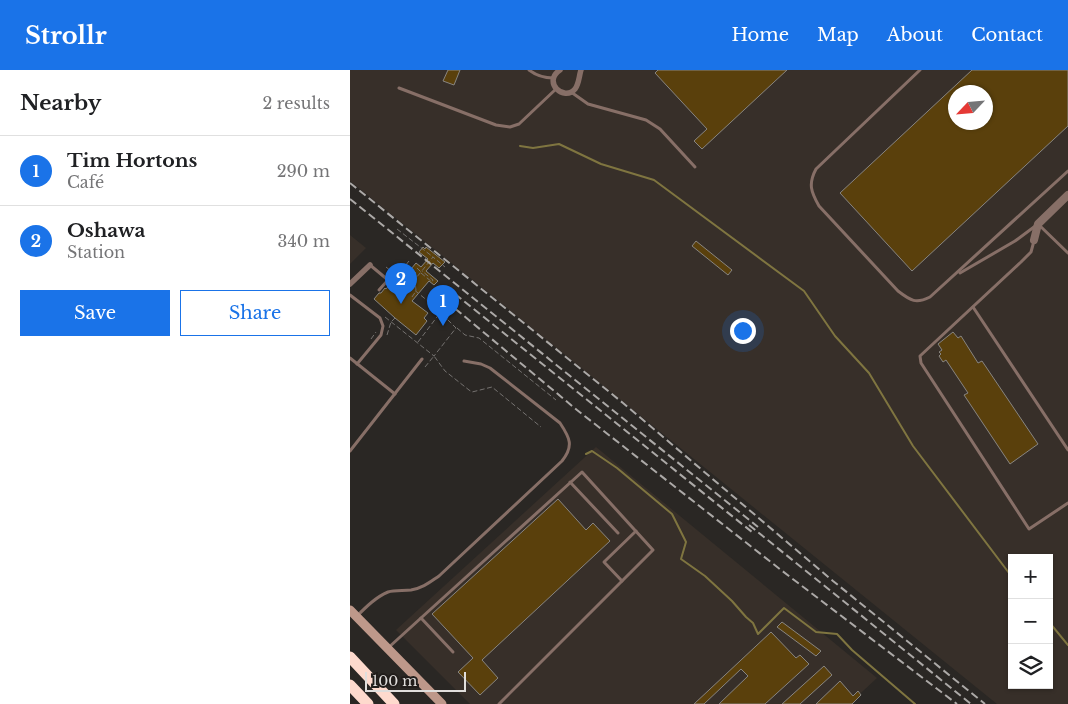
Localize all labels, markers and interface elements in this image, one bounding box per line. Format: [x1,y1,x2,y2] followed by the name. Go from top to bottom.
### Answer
[25,21,107,50] text: Strollr
[731,24,789,46] text: Home
[817,24,859,46] text: Map
[887,24,943,46] text: About
[971,24,1043,46] text: Contact
[948,85,993,130] north arrow
[20,90,101,116] text: Nearby
[262,93,330,113] text: 2 results
[67,149,197,172] text: Tim Hortons
[33,161,39,181] text: 1
[277,161,330,181] text: 290 m
[67,172,104,192] text: Café
[67,219,145,242] text: Oshawa
[31,231,41,251] text: 2
[278,231,330,251] text: 340 m
[67,242,125,262] text: Station
[385,263,417,304] pin: 2
[427,285,459,326] pin: 1
[20,290,170,336] button: Save
[180,290,330,336] button: Share
[730,318,756,344] your location
[1008,554,1053,689] map controls
[1008,554,1053,599] button: +
[1008,599,1053,644] button: −
[1008,644,1053,689] button: layers
[365,669,466,692] scale bar
[372,672,417,690] text: 100 m

